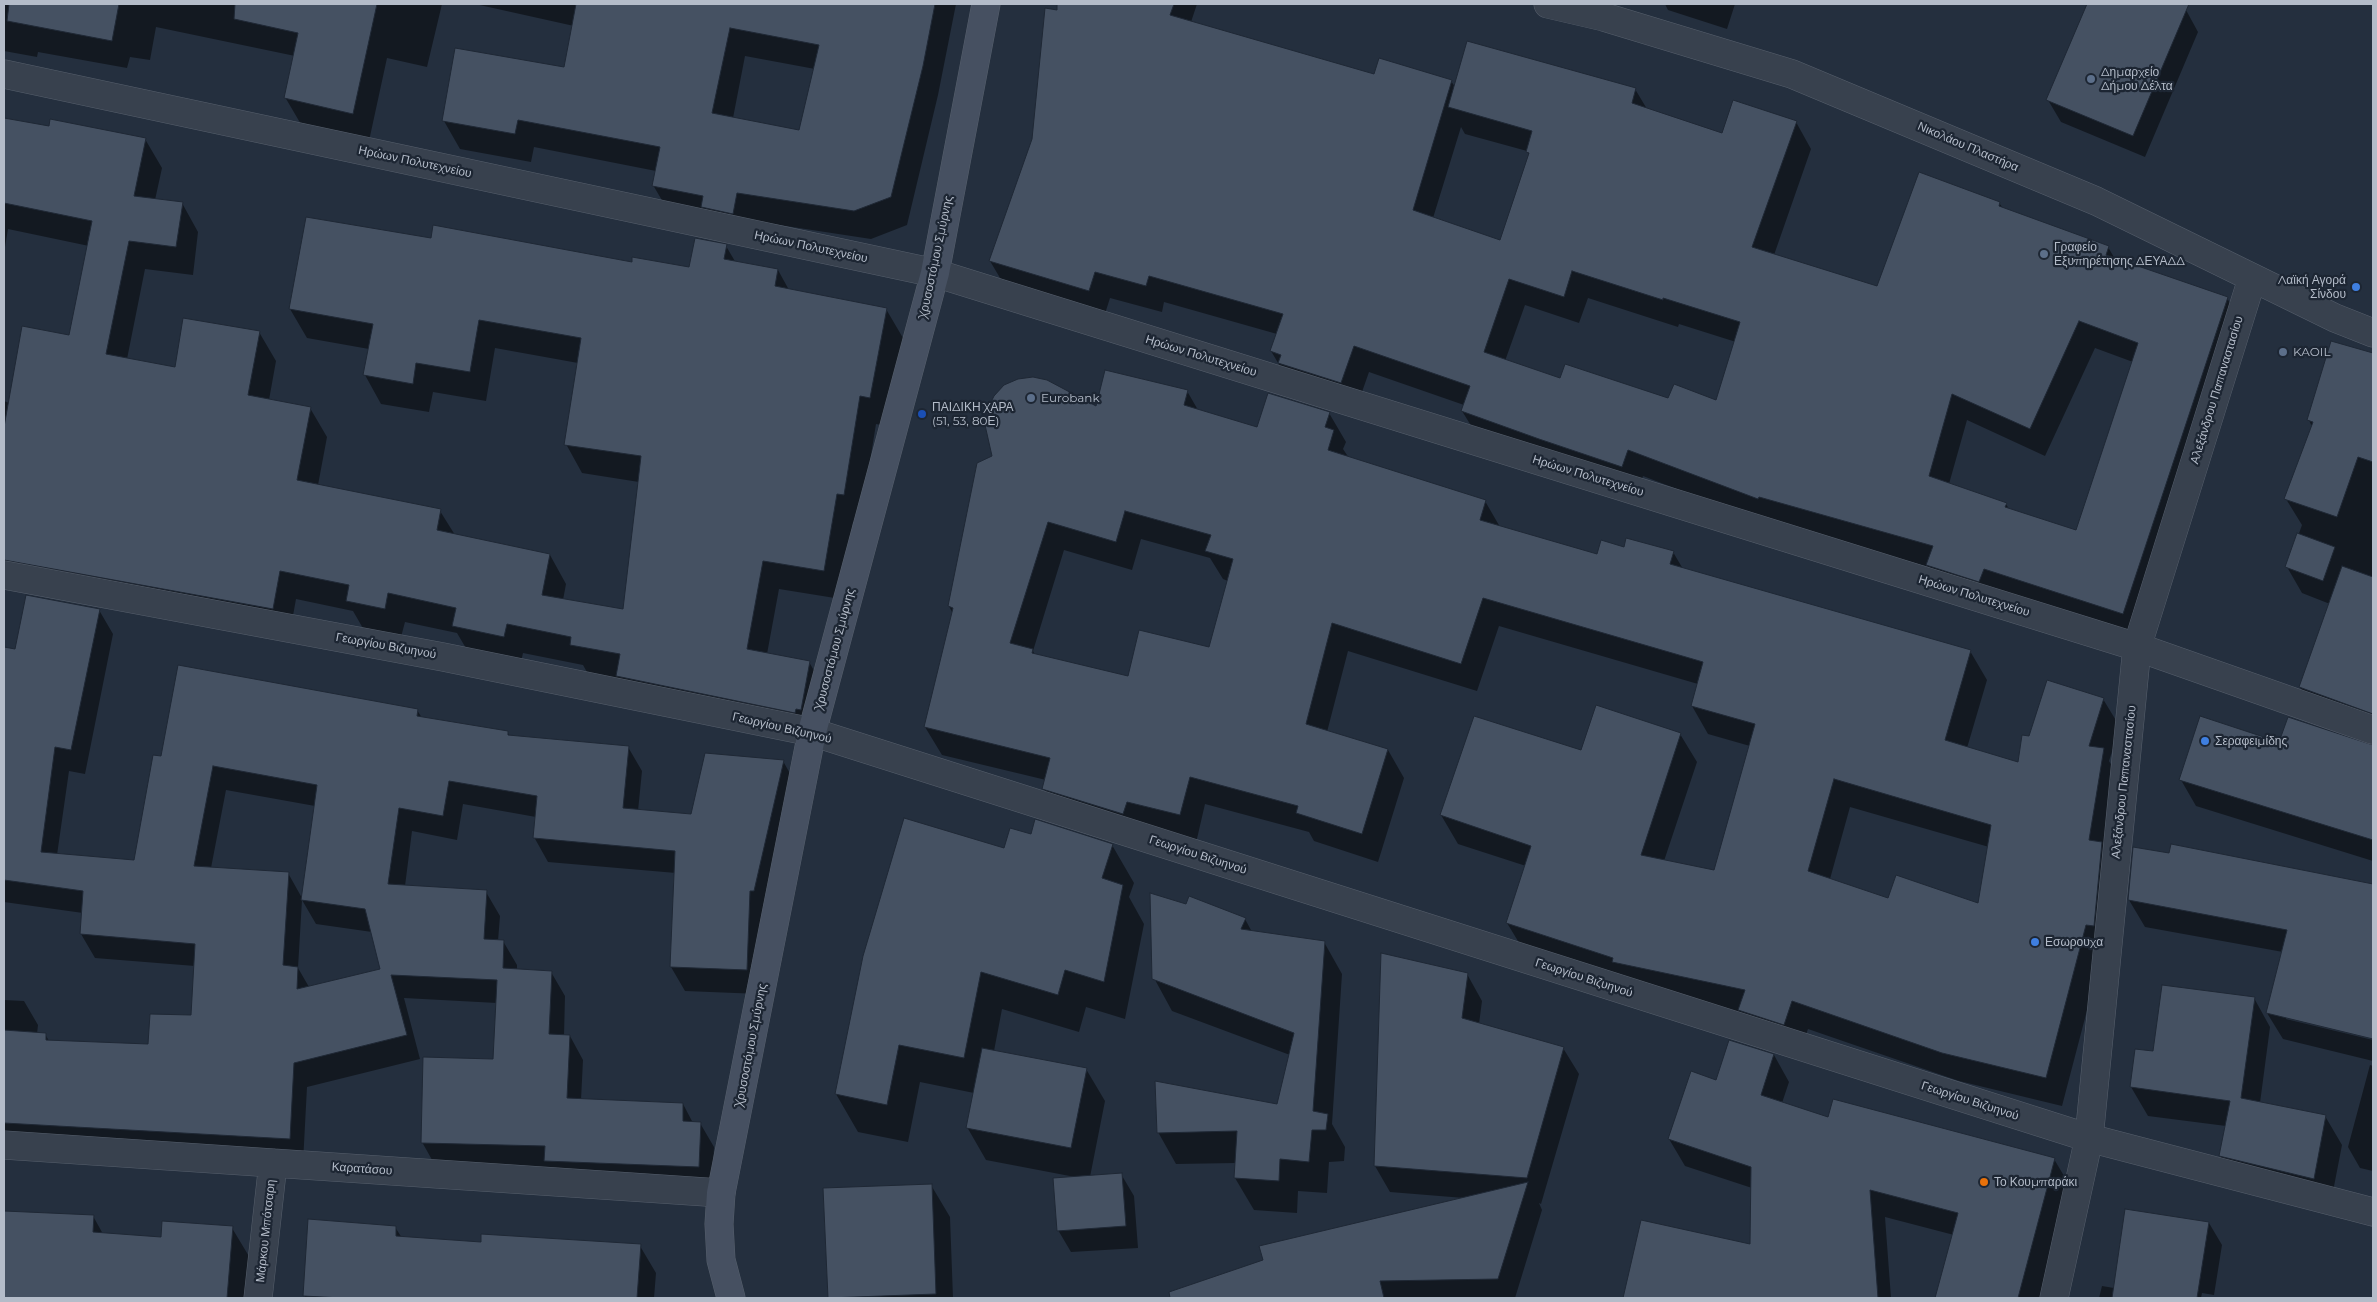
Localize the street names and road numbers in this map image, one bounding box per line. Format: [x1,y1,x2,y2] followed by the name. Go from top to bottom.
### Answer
[1915,119,2021,175] street label: Νικολάου Πλαστήρα
[357,143,473,181] street label: Ηρώων Πολυτεχνείου
[916,194,956,320] street label: Χρυσοστόμου Σμύρνης
[753,228,869,266] street label: Ηρώων Πολυτεχνείου
[2188,314,2246,466] street label: Αλεξάνδρου Παπαναστασίου
[1144,332,1258,380] street label: Ηρώων Πολυτεχνείου
[1531,452,1645,500] street label: Ηρώων Πολυτεχνείου
[1917,572,2031,620] street label: Ηρώων Πολυτεχνείου
[812,587,858,711] street label: Χρυσοστόμου Σμύρνης
[335,630,437,662] street label: Γεωργίου Βιζυηνού
[2109,705,2139,859] street label: Αλεξάνδρου Παπαναστασίου
[731,710,833,746] street label: Γεωργίου Βιζυηνού
[1147,832,1249,878] street label: Γεωργίου Βιζυηνού
[1533,955,1635,1001] street label: Γεωργίου Βιζυηνού
[732,982,770,1108] street label: Χρυσοστόμου Σμύρνης
[1919,1078,2021,1124] street label: Γεωργίου Βιζυηνού
[331,1160,393,1178] street label: Καρατάσου
[253,1179,279,1283] street label: Μάρκου Μπότσαρη

